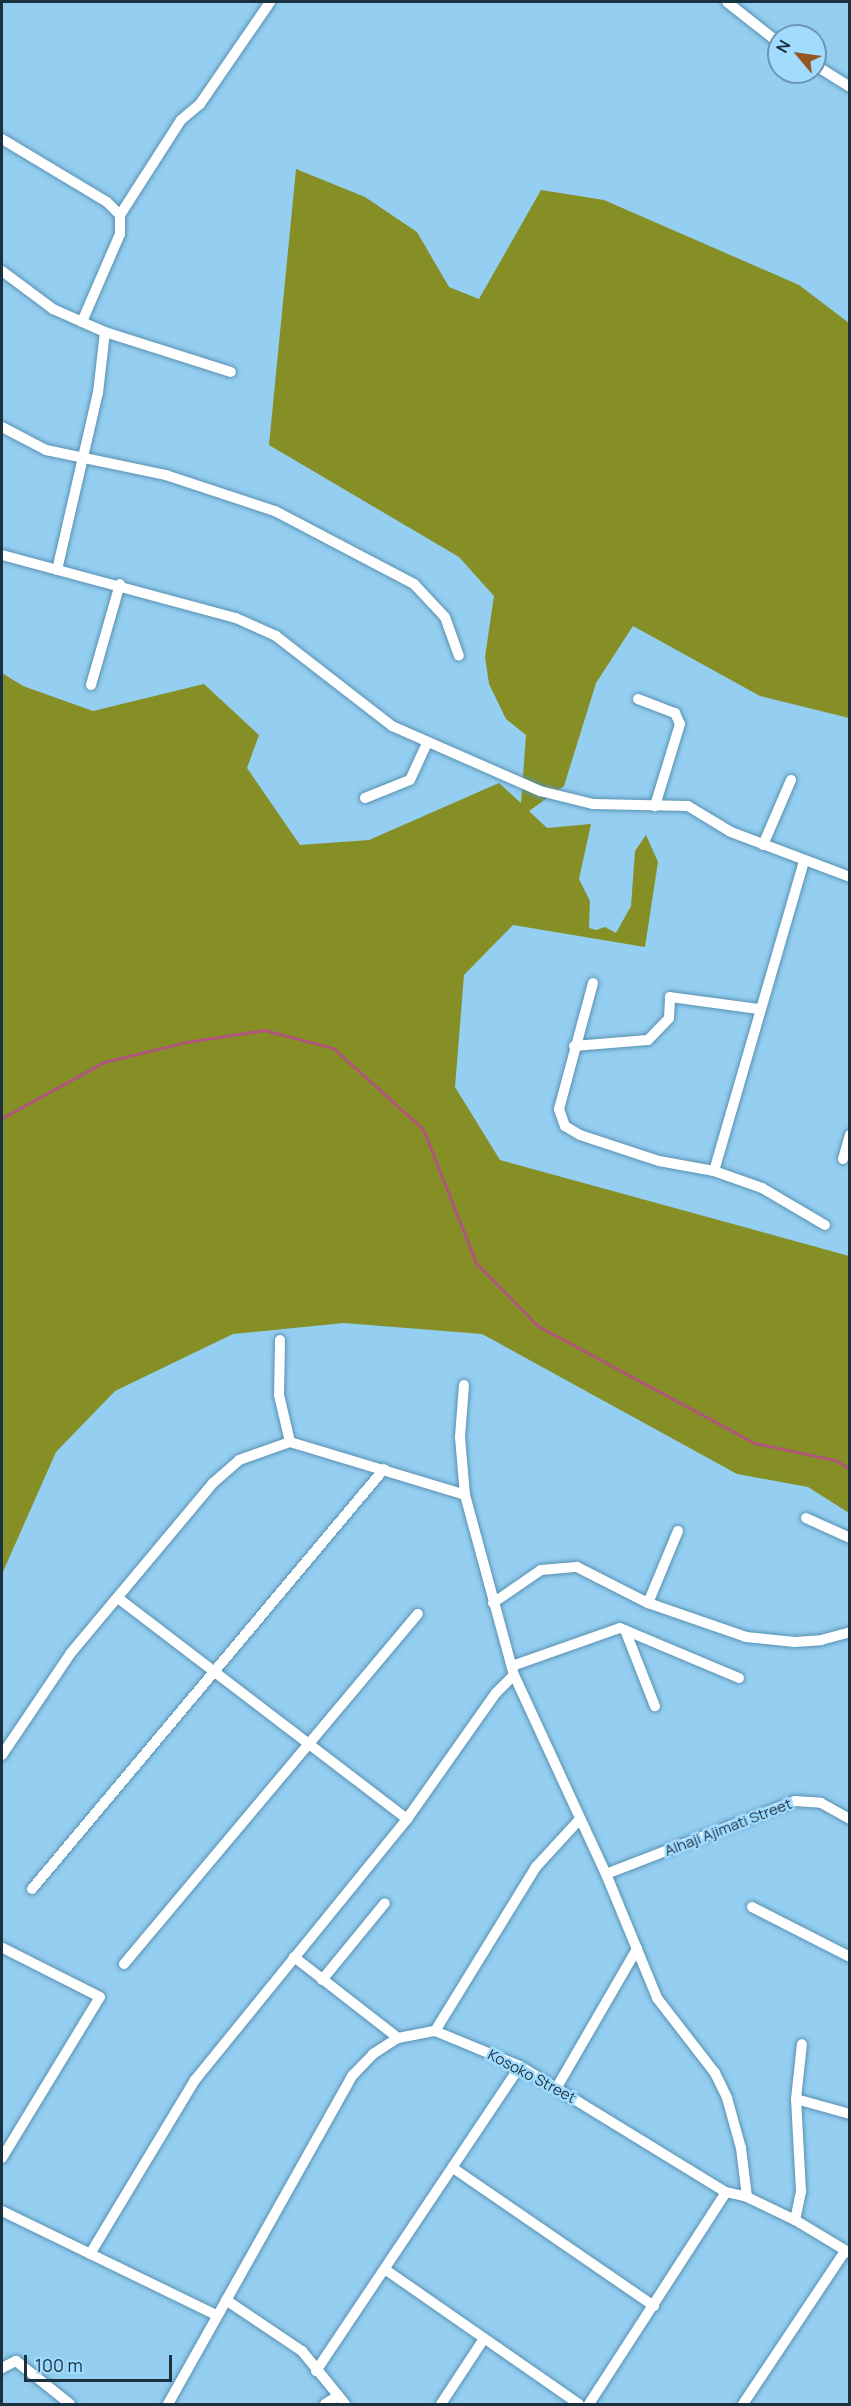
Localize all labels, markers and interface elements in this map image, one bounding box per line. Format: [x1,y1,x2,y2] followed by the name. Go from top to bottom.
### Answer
[767,24,827,84] north arrow
[771,36,795,57] text: N
[662,1794,794,1860] street label: Alhaji Ajimati Street
[485,2045,579,2107] street label: Kosoko Street
[27,2343,176,2381] scale bar
[35,2353,83,2377] text: 100 m

